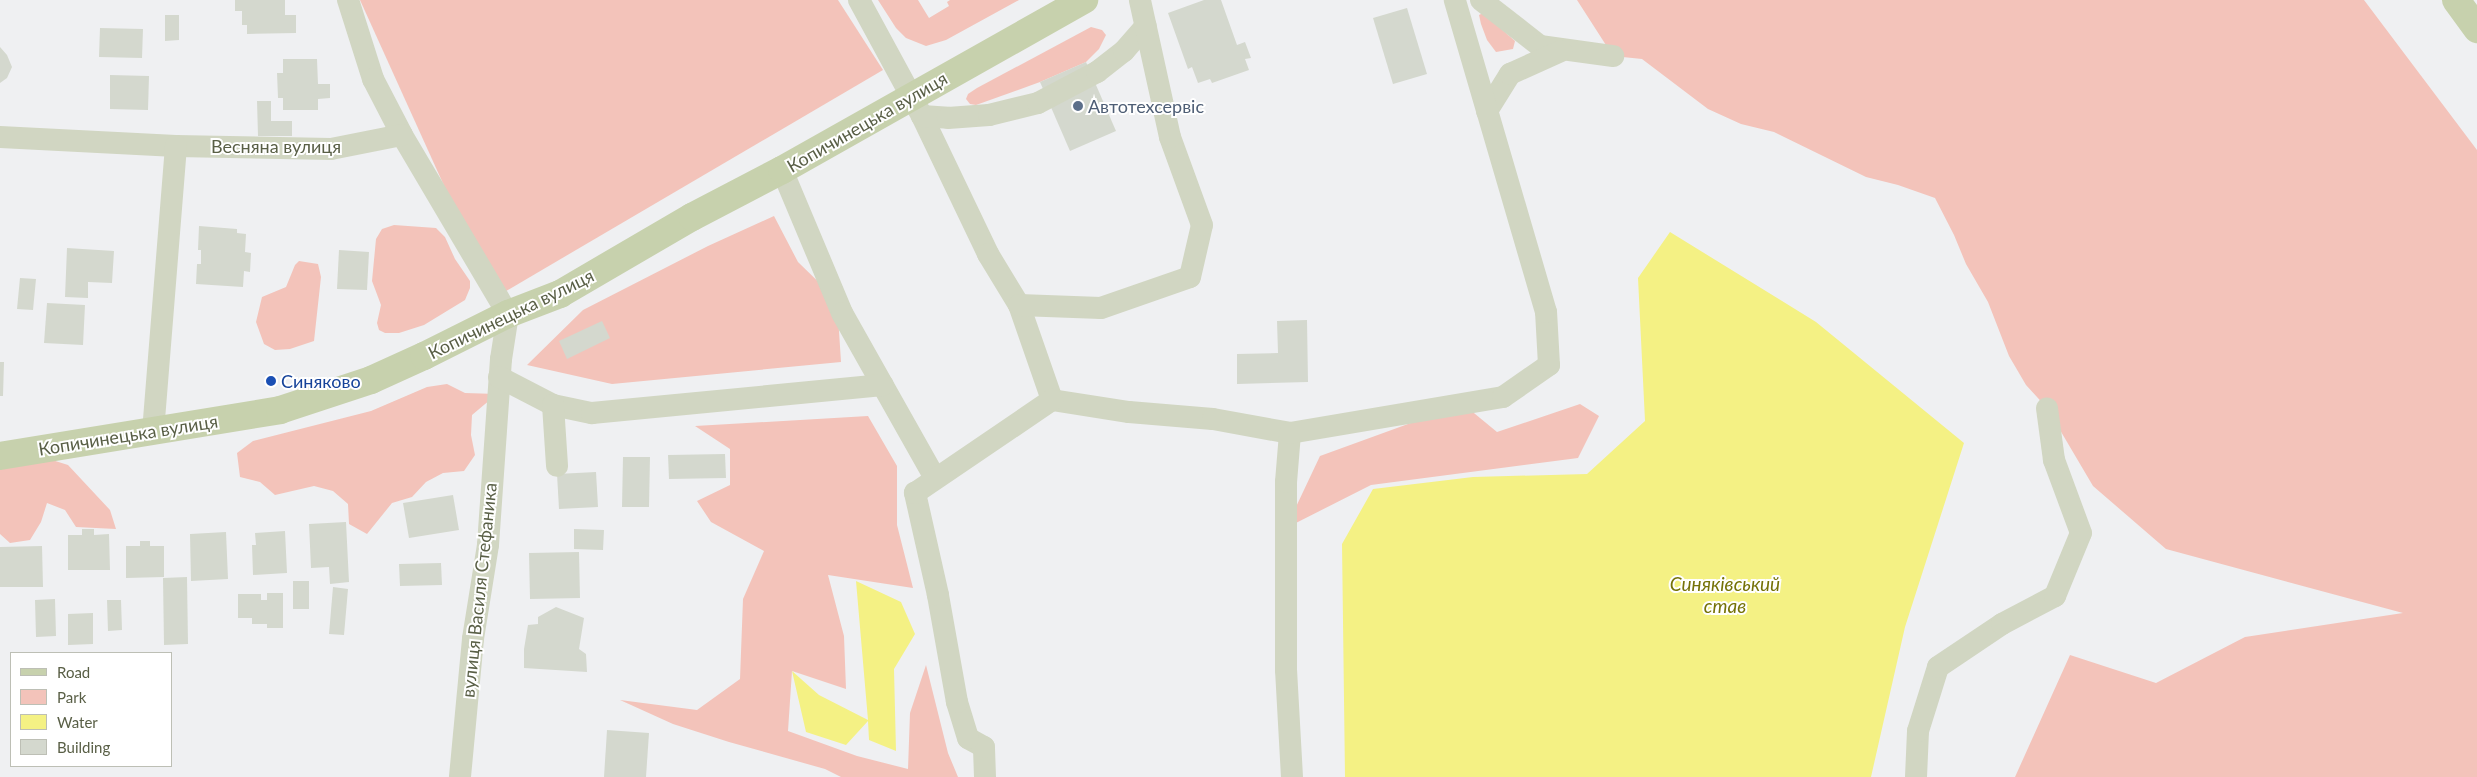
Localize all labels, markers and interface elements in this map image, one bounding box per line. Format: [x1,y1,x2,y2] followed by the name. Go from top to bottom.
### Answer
[783,67,951,177] street label: Копичинецька вулиця
[1088,95,1204,117] place label: Автотехсервіс
[1072,100,1084,112] marker: Автотехсервіс
[211,135,341,157] street label: Весняна вулиця
[425,265,597,363] street label: Копичинецька вулиця
[281,370,361,392] place label: Синяково
[265,375,277,387] marker: Синяково
[37,410,219,460] street label: Копичинецька вулиця
[457,481,501,699] street label: вулиця Василя Стефаника
[1670,573,1780,617] water label: Синяківський став
[10,652,172,767] legend
[57,663,90,681] text: Road
[57,688,86,706] text: Park
[57,713,98,731] text: Water
[57,738,110,756] text: Building

